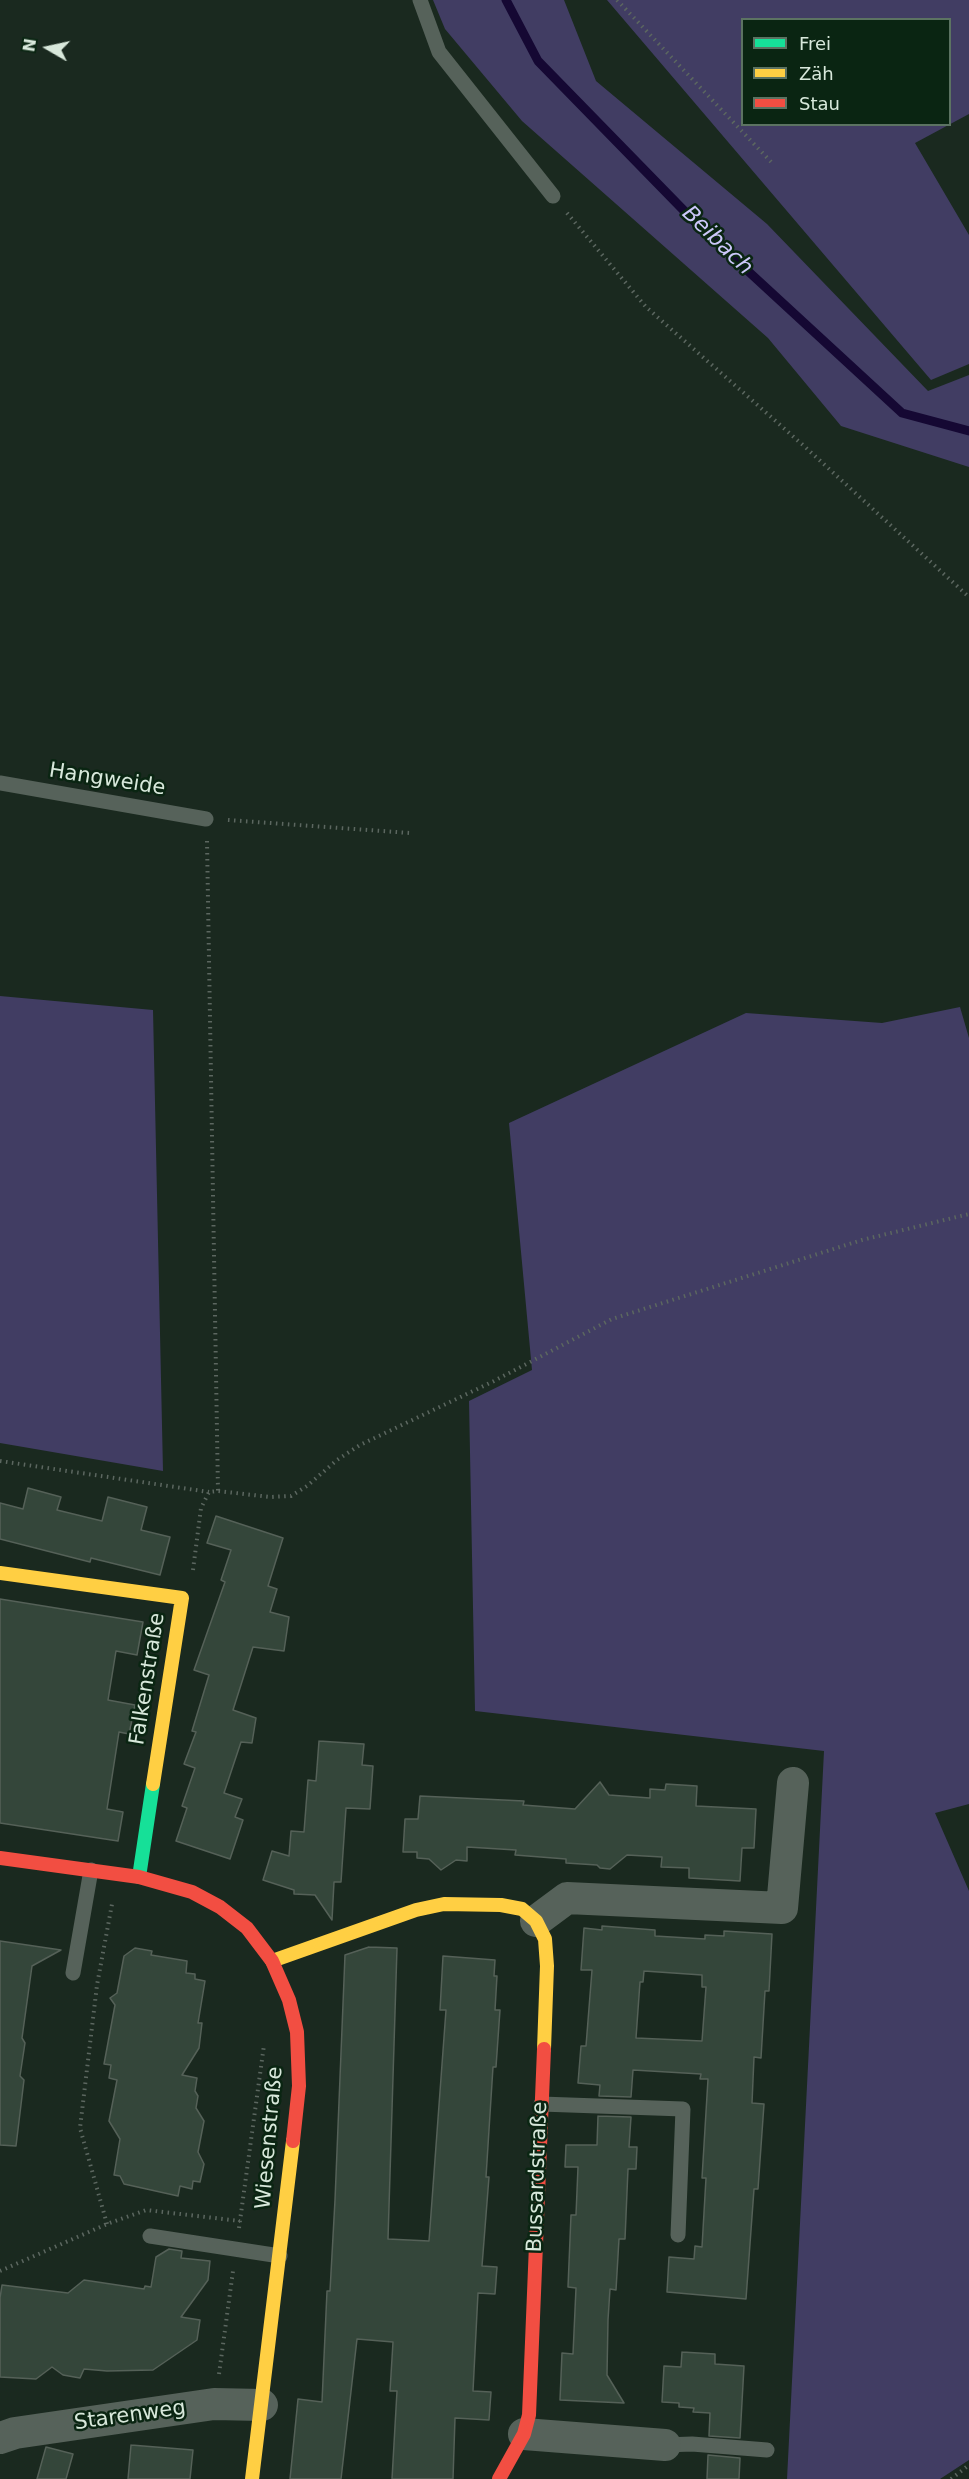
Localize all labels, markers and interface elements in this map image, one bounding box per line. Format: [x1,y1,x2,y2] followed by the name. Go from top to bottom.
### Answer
[18,18,78,78] north arrow
[741,18,951,126] legend
[799,33,831,54] text: Frei
[19,37,40,53] text: N
[799,63,834,84] text: Zäh
[799,93,840,114] text: Stau
[676,201,758,281] water label: Beibach
[47,758,167,802] street label: Hangweide
[125,1611,171,1747] street label: Falkenstraße
[251,2066,289,2210] street label: Wiesenstraße
[523,2101,553,2253] street label: Bussardstraße
[73,2396,187,2436] street label: Starenweg

